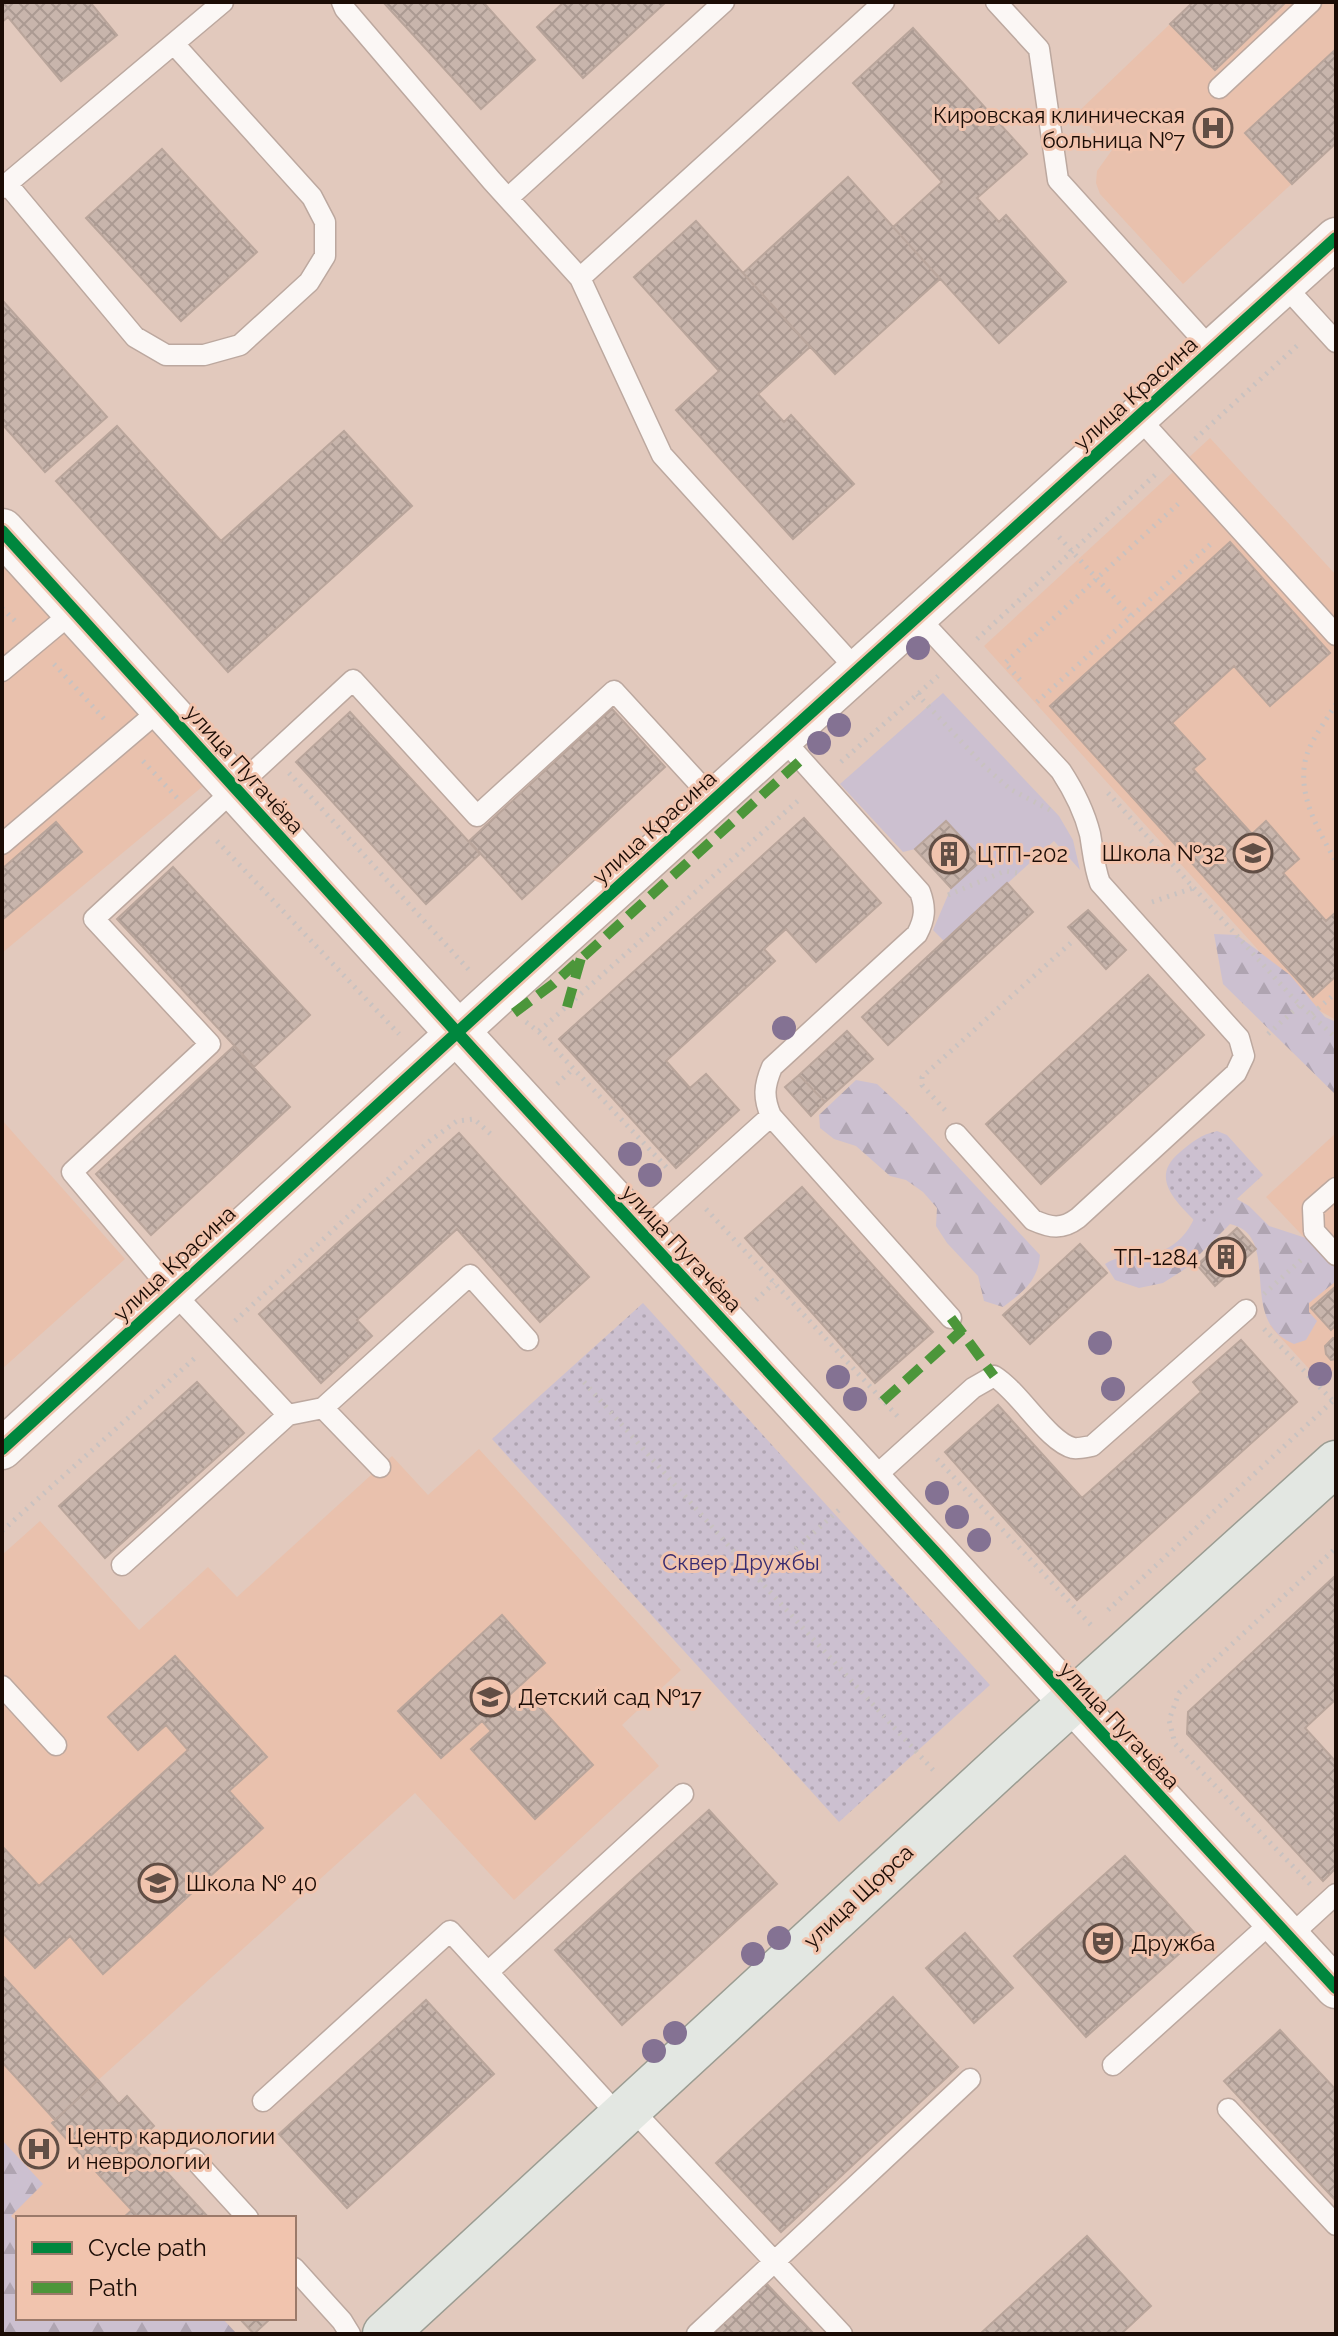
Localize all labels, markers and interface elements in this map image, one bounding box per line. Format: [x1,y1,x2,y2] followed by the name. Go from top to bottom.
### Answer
[933,102,1185,153] place label: Кировская клиническая больница №7
[1192,107,1234,149] hospital icon: Кировская клиническая больница №7
[1068,331,1202,455] street label: улица Красина
[180,699,310,839] street label: улица Пугачёва
[587,765,721,889] street label: улица Красина
[1232,832,1274,874] school or university icon: Школа №32
[928,833,970,875] building icon: ЦТП-202
[1102,840,1225,866] place label: Школа №32
[977,841,1068,867] place label: ЦТП-202
[616,1179,748,1317] street label: улица Пугачёва
[108,1200,240,1326] street label: улица Красина
[1205,1236,1247,1278] building icon: ТП-1284
[1114,1244,1198,1270] place label: ТП-1284
[662,1549,820,1575] park label: Сквер Дружбы
[1054,1656,1186,1794] street label: улица Пугачёва
[469,1676,511,1718] school or university icon: Детский сад №17
[518,1684,702,1710] place label: Детский сад №17
[798,1839,918,1953] street label: улица Щорса
[137,1862,179,1904] school or university icon: Школа № 40
[186,1870,317,1896] place label: Школа № 40
[1082,1922,1124,1964] theatre icon: Дружба
[1131,1930,1215,1956] place label: Дружба
[67,2123,275,2174] place label: Центр кардиологии и неврологии
[18,2128,60,2170] hospital icon: Центр кардиологии и неврологии
[16,2216,296,2320] legend
[88,2233,207,2262] text: Cycle path
[88,2273,138,2302] text: Path

